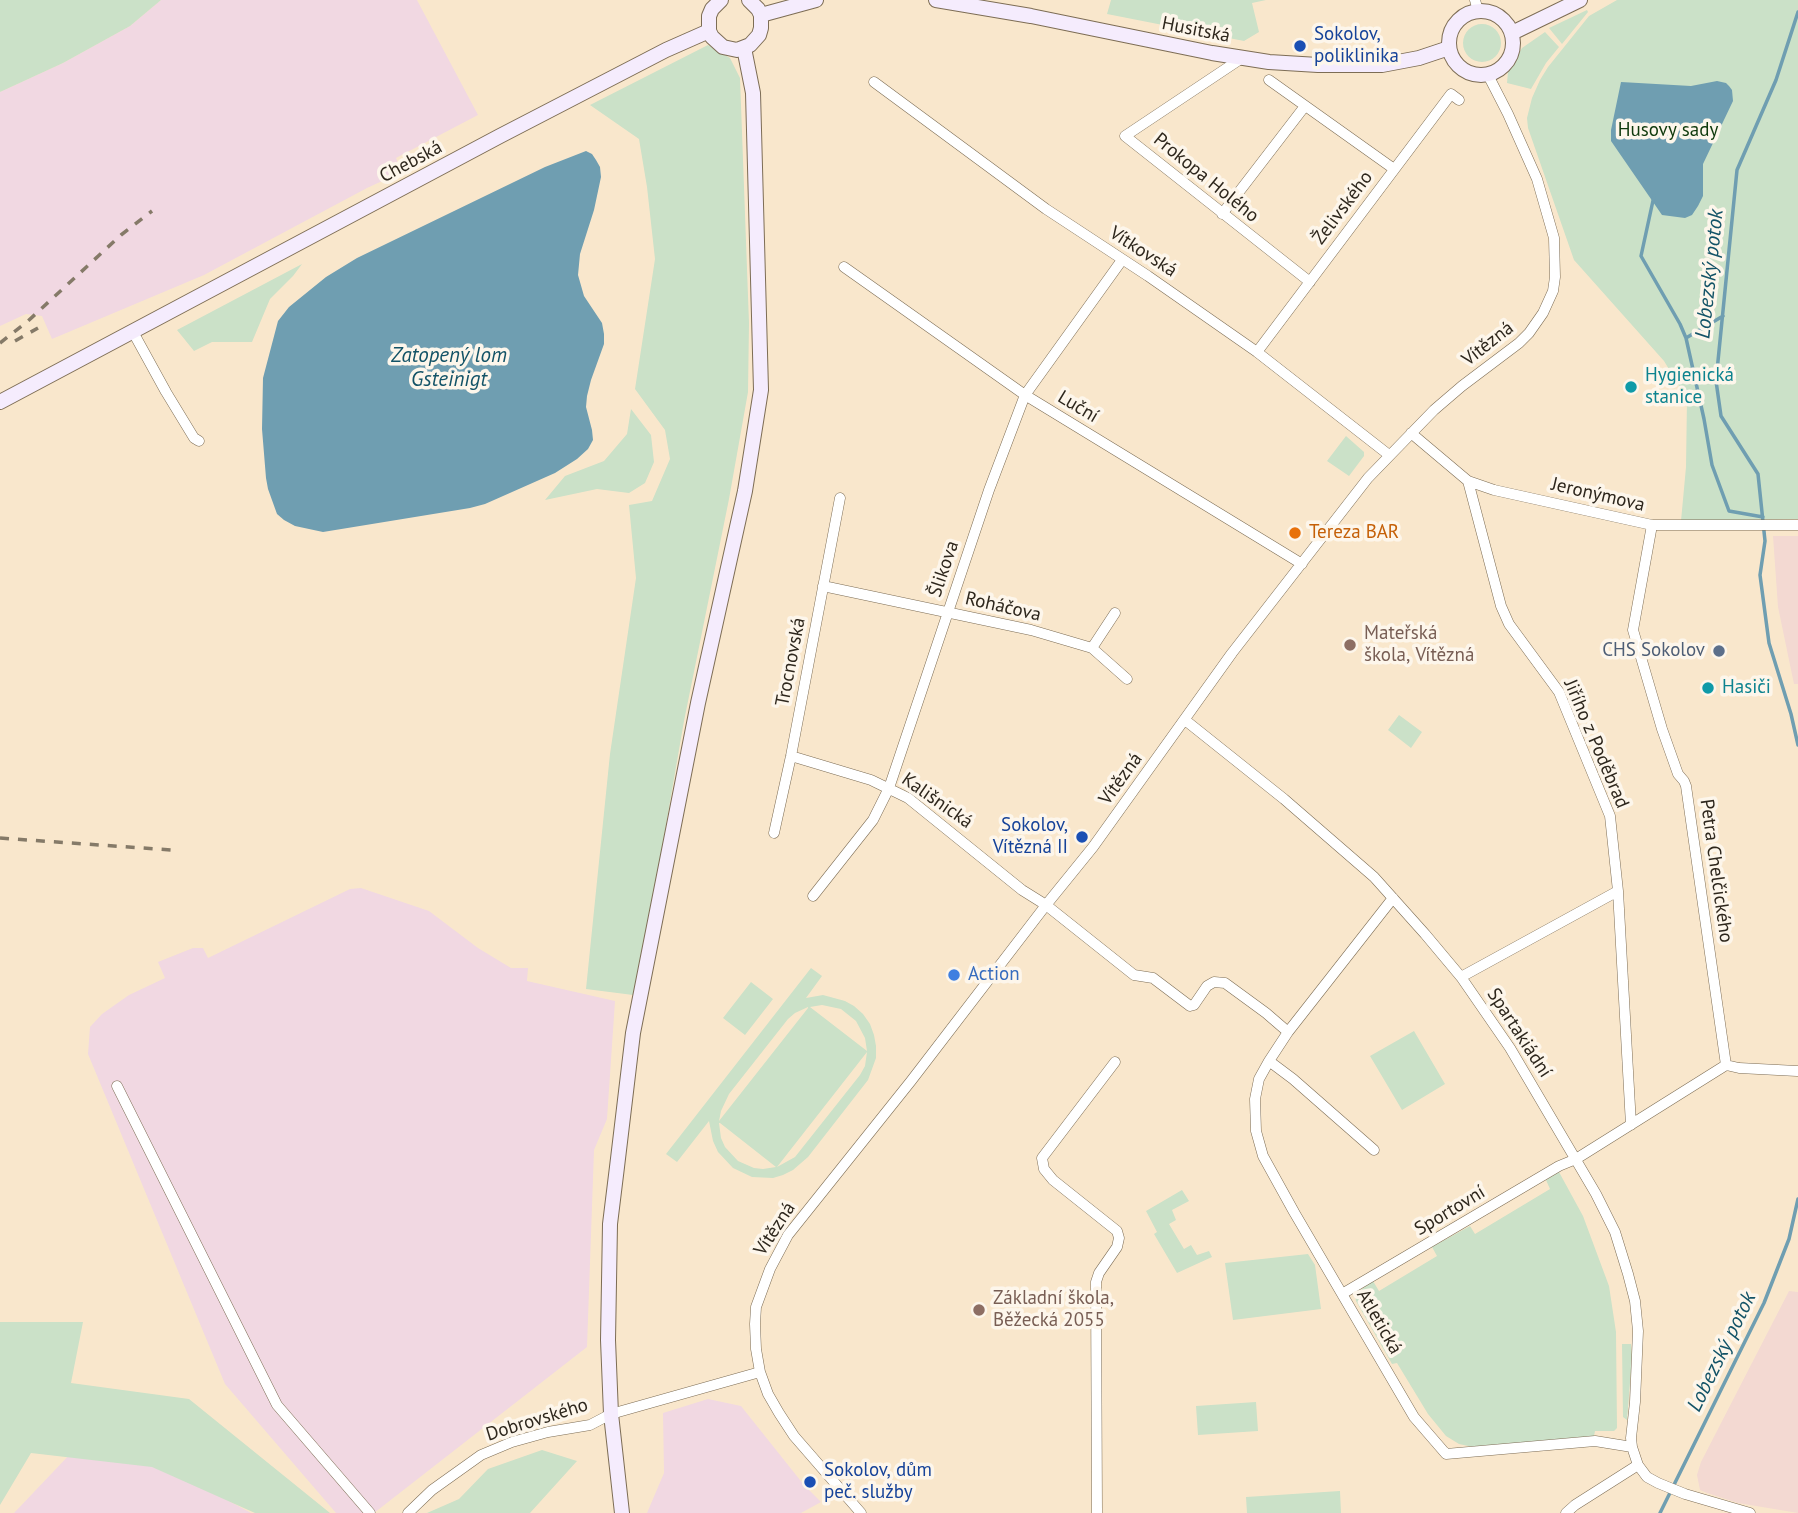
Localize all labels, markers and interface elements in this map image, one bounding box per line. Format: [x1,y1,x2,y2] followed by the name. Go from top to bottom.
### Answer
[1160,12,1232,48] street label: Husitská
[1314,24,1399,68] place label: Sokolov, poliklinika
[1292,38,1308,54] marker: Sokolov, poliklinika
[1618,120,1718,142] park label: Husovy sady
[1149,128,1263,228] street label: Prokopa Holého
[376,136,446,188] street label: Chebská
[1308,167,1378,249] street label: Želivského
[1691,208,1729,340] water label: Lobezský potok
[1105,222,1181,282] street label: Vítkovská
[1458,317,1518,371] street label: Vítězná
[391,343,507,393] water label: Zatopený lom Gsteinigt
[1645,365,1734,409] place label: Hygienická stanice
[1623,379,1639,395] marker: Hygienická stanice
[1053,386,1103,428] street label: Luční
[1549,473,1647,517] street label: Jeronýmova
[1309,522,1399,544] place label: Tereza BAR
[1287,525,1303,541] marker: Tereza BAR
[924,538,964,600] street label: Šlikova
[963,587,1043,627] street label: Roháčova
[771,616,811,708] street label: Trocnovská
[1364,623,1474,667] place label: Mateřská škola, Vítězná
[1342,637,1358,653] marker: Mateřská škola, Vítězná
[1602,640,1705,662] place label: CHS Sokolov
[1711,643,1727,659] marker: CHS Sokolov
[1559,676,1633,812] street label: Jiřího z Poděbrad
[1722,677,1771,699] place label: Hasiči
[1700,680,1716,696] marker: Hasiči
[1094,748,1148,810] street label: Vítězná
[897,768,977,834] street label: Kališnická
[1695,798,1737,944] street label: Petra Chelčického
[993,815,1068,859] place label: Sokolov, Vítězná II
[1074,829,1090,845] marker: Sokolov, Vítězná II
[968,964,1020,986] place label: Action
[946,967,962,983] marker: Action
[1482,984,1556,1082] street label: Spartakiádní
[1411,1181,1489,1241] street label: Sportovní
[749,1198,801,1260] street label: Vítězná
[1351,1286,1407,1358] street label: Atletická
[993,1288,1114,1332] place label: Základní škola, Běžecká 2055
[1682,1288,1762,1416] water label: Lobezský potok
[971,1302,987,1318] marker: Základní škola, Běžecká 2055
[483,1394,591,1446] street label: Dobrovského
[824,1460,932,1504] place label: Sokolov, dům peč. služby
[802,1474,818,1490] marker: Sokolov, dům peč. služby

